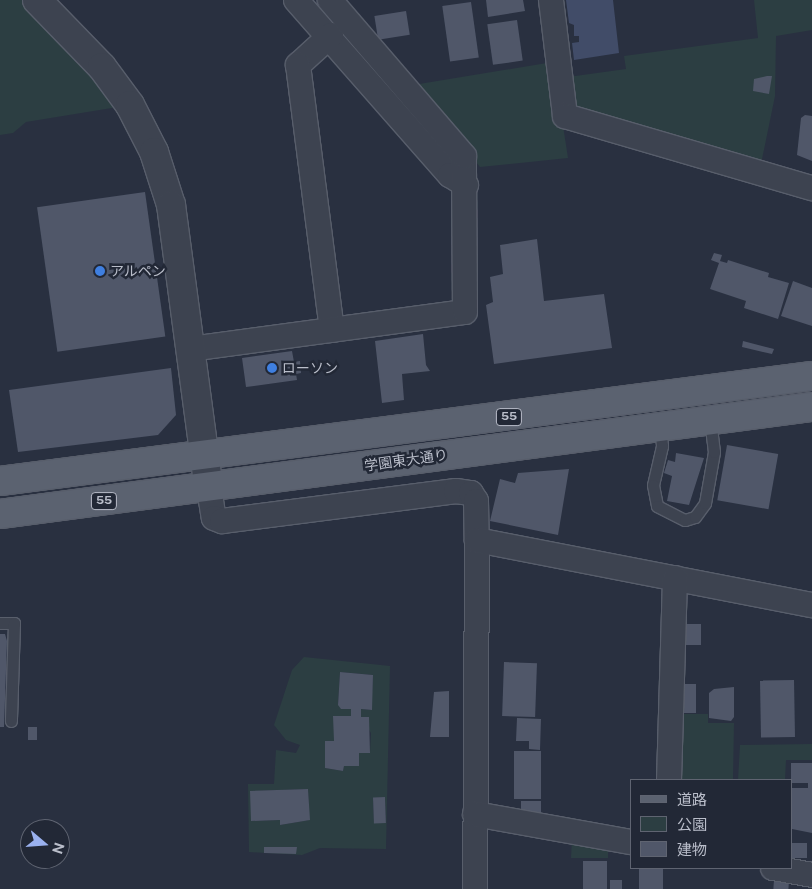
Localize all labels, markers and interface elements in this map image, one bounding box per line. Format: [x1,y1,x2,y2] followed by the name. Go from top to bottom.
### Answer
[110,263,166,279] place label: アルペン
[94,265,106,277] marker: アルペン
[282,360,338,376] place label: ローソン
[266,362,278,374] marker: ローソン
[495,408,523,427] road number: 55
[363,446,449,474] street label: 学園東大通り
[90,492,118,511] road number: 55
[630,779,792,869] legend
[677,791,707,808] text: 道路
[677,816,707,833] text: 公園
[20,819,70,869] north arrow
[49,841,68,856] text: N
[677,841,707,858] text: 建物

